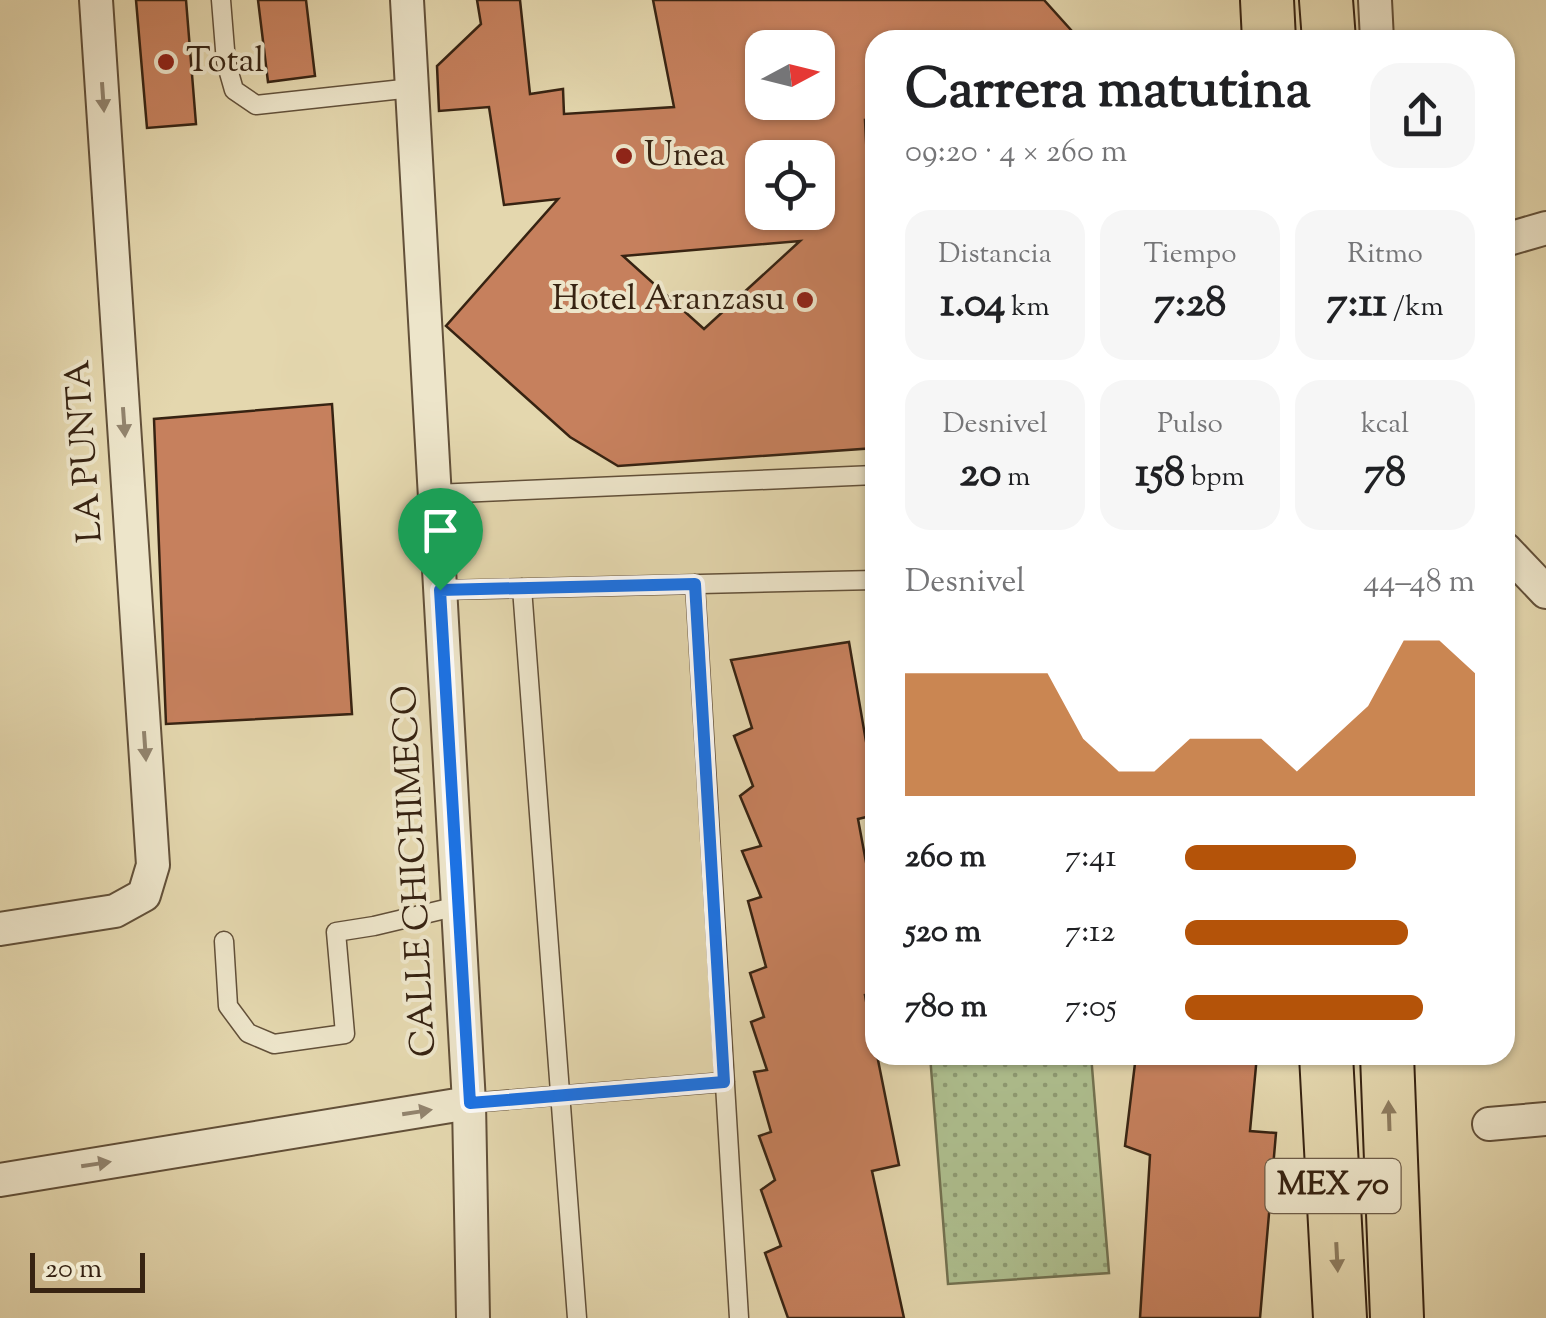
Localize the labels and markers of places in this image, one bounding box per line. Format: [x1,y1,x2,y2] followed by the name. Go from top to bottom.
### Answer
[186,37,265,88] place label: Total
[155,51,177,73] marker: Total
[644,131,725,182] place label: Unea
[613,145,635,167] marker: Unea
[552,275,785,326] place label: Hotel Aranzasu
[794,289,816,311] marker: Hotel Aranzasu
[398,488,483,591] pin

